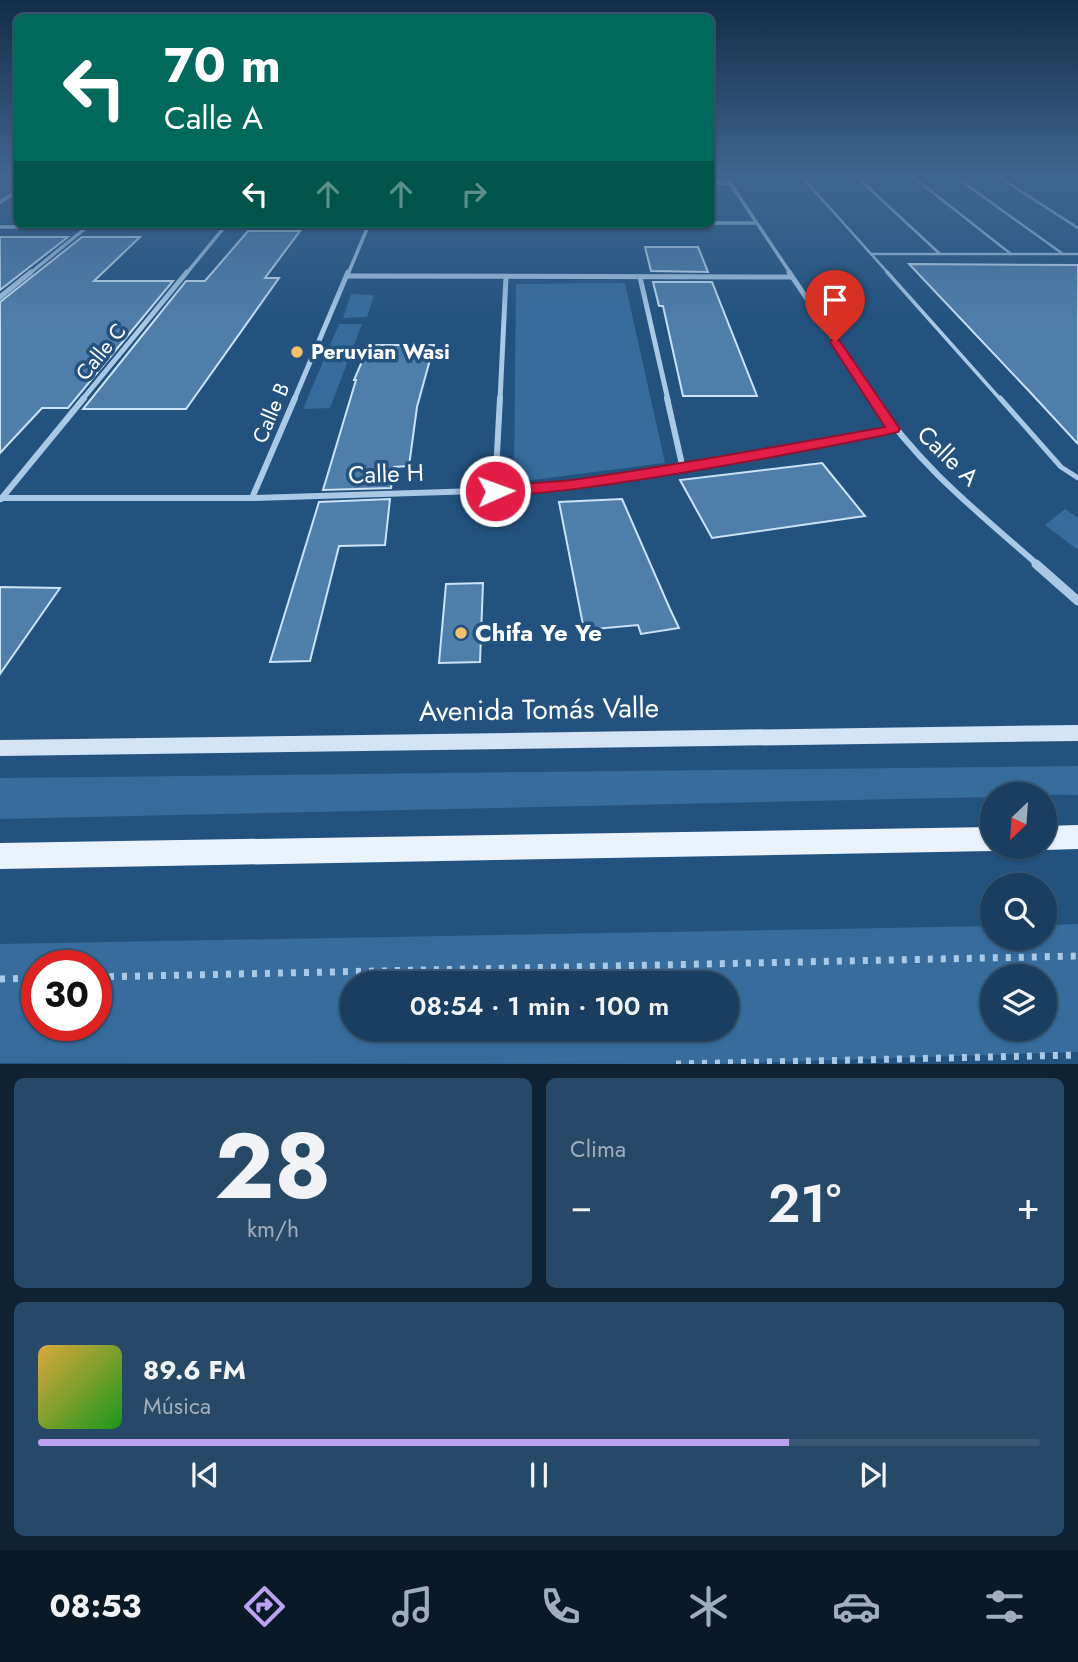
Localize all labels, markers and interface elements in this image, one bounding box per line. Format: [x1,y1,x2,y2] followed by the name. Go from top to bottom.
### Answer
[164,30,281,100] text: 70 m
[49,42,140,133] icon: left
[164,95,263,141] text: Calle A
[236,175,274,213] icon: left
[309,175,347,213] icon: ahead
[382,175,420,213] icon: ahead
[455,175,493,213] icon: right
[805,270,865,342] pin
[816,281,854,319] icon: arrive
[69,317,133,387] street label: Calle C
[311,337,450,367] place label: Peruvian Wasi
[289,344,305,360] marker: Peruvian Wasi
[245,378,297,448] street label: Calle B
[909,417,987,494] street label: Calle A
[458,454,532,528] position arrow
[348,455,424,492] street label: Calle H
[475,615,602,650] place label: Chifa Ye Ye
[453,625,469,641] marker: Chifa Ye Ye
[419,687,659,732] street label: Avenida Tomás Valle
[980,782,1057,859] north arrow
[980,782,1057,1041] map controls
[980,873,1057,950] button: search
[21,950,112,1041] speed limit sign: 30
[980,964,1057,1041] button: layers
[410,987,669,1025] text: 08:54 · 1 min · 100 m
[215,1101,331,1232] text: 28
[570,1132,626,1166] text: Clima
[768,1166,841,1242] text: 21°
[570,1178,592,1233] text: −
[1017,1178,1040,1233] text: +
[247,1212,299,1246] text: km/h
[143,1351,246,1389] text: 89.6 FM
[143,1389,211,1423] text: Música
[186,1456,224,1494] icon: previous
[520,1456,558,1494] icon: pause
[854,1456,892,1494] icon: next
[240,1582,289,1631] icon: directions
[388,1582,437,1631] icon: music
[536,1582,585,1631] icon: phone
[684,1582,733,1631] icon: climate
[832,1582,881,1631] icon: car
[980,1582,1029,1631] icon: filters
[49,1583,142,1629] text: 08:53

